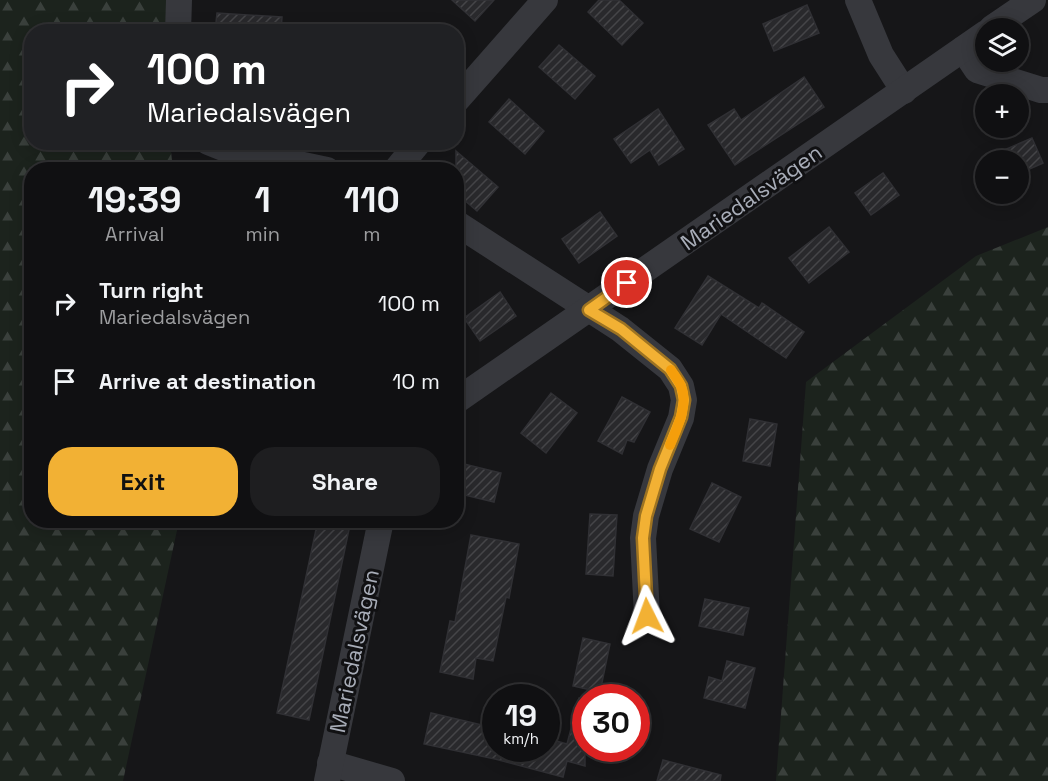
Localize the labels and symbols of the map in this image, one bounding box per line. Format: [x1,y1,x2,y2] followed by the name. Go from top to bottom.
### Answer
[675,138,827,256] street label: Mariedalsvägen
[601,257,652,308] pin
[323,567,385,735] street label: Mariedalsvägen
[615,584,679,648] position arrow
[572,684,650,762] speed limit sign: 30

